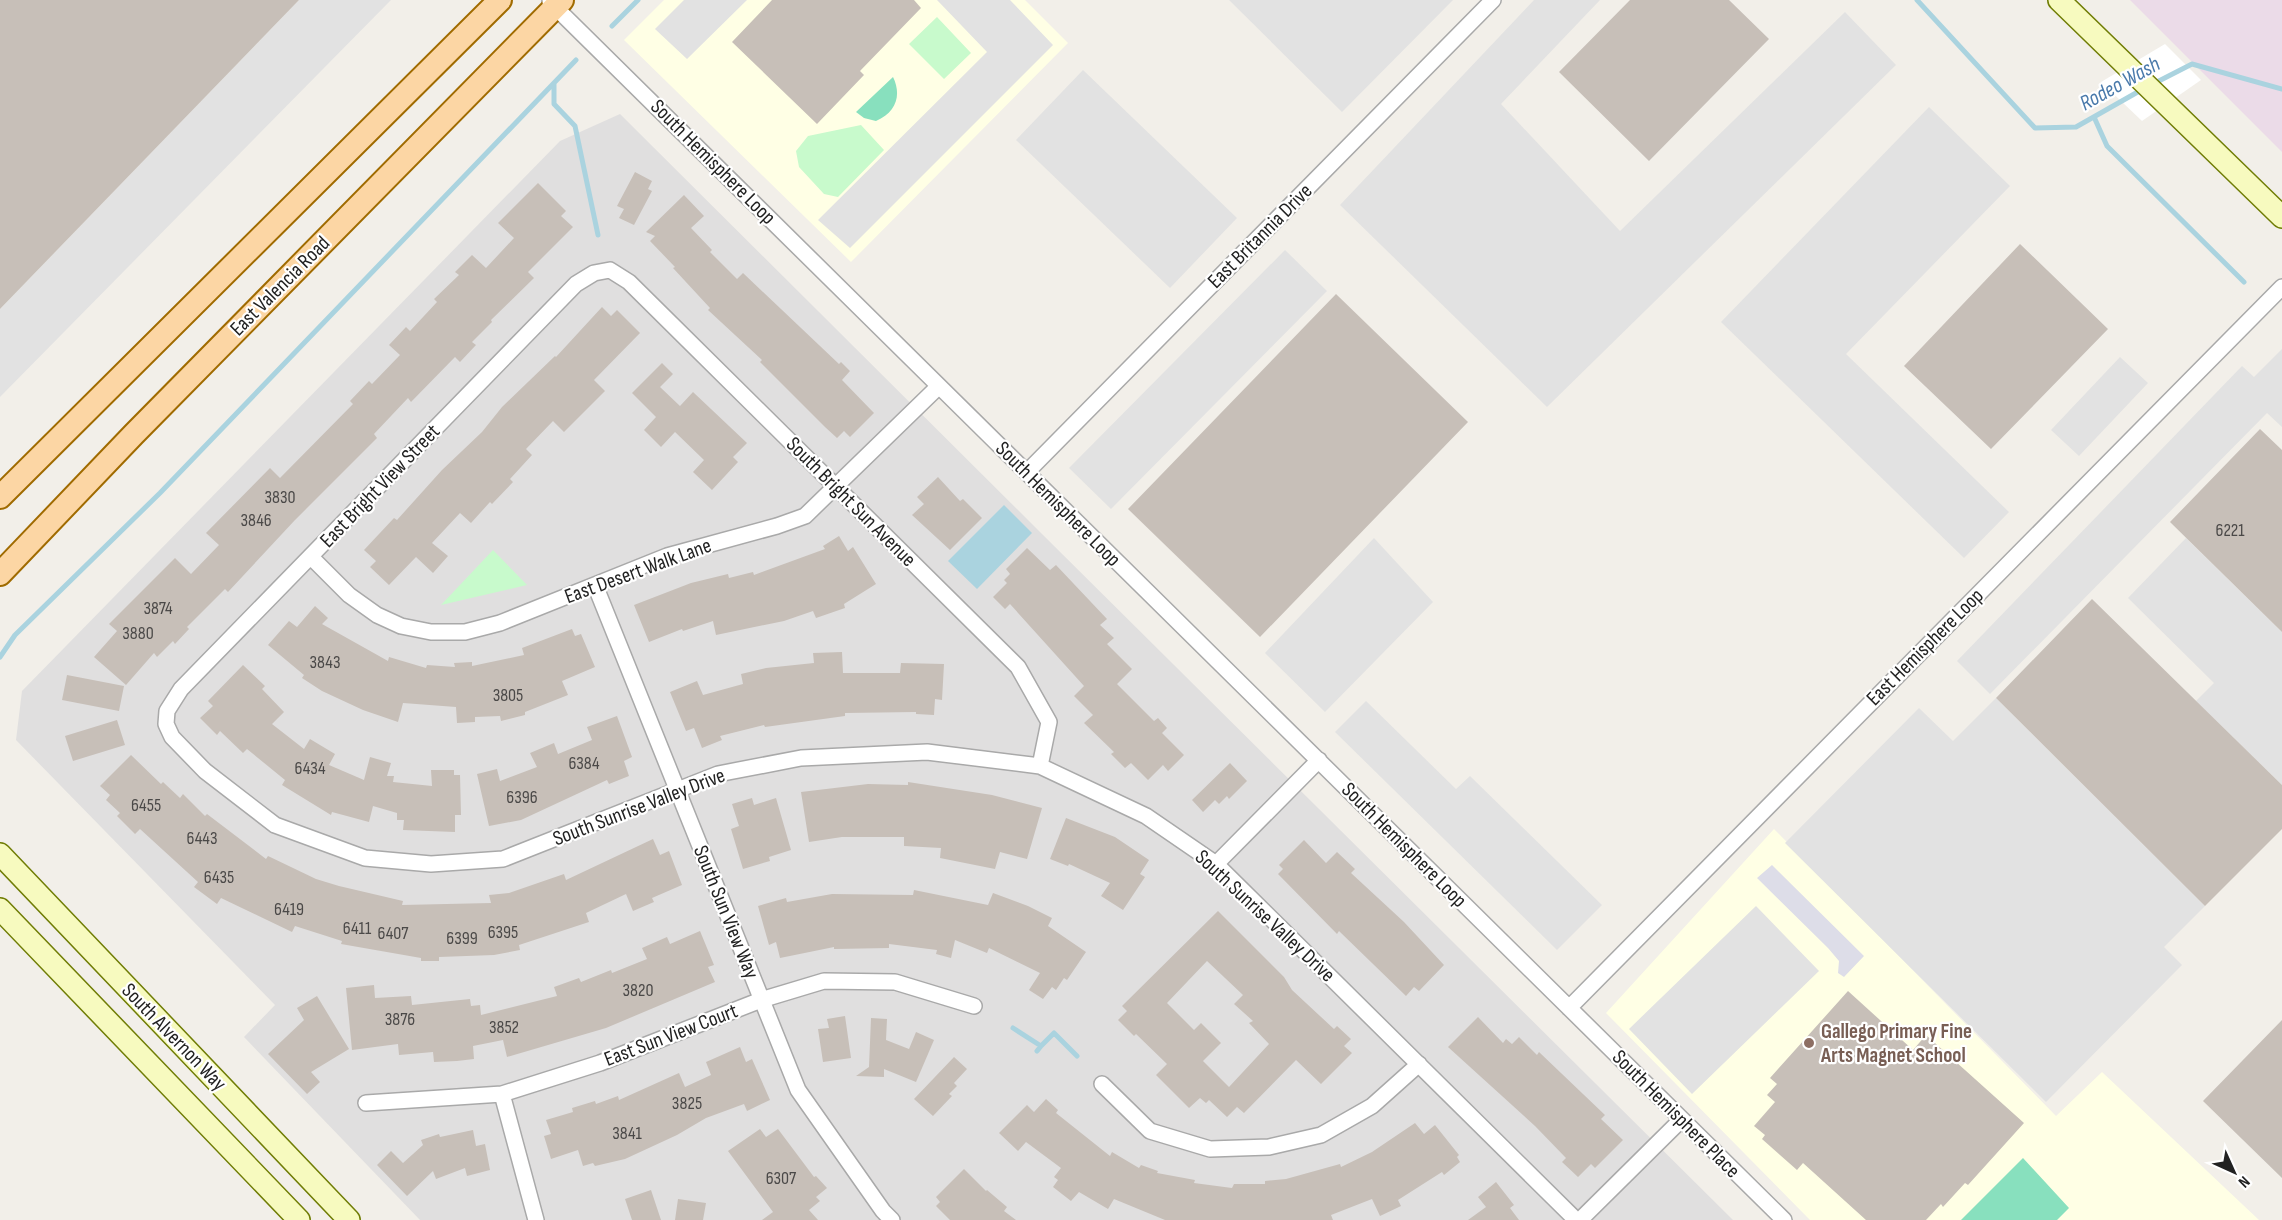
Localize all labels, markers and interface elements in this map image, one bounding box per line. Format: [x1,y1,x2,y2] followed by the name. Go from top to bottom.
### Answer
[2075,51,2165,117] water label: Rodeo Wash
[645,94,781,230] street label: South Hemisphere Loop
[1203,179,1317,293] street label: East Britannia Drive
[225,231,335,341] street label: East Valencia Road
[315,419,445,553] street label: East Bright View Street
[781,432,921,572] street label: South Bright Sun Avenue
[990,436,1126,572] street label: South Hemisphere Loop
[265,487,296,508] house number: 3830
[240,510,272,531] house number: 3846
[2215,520,2245,541] house number: 6221
[561,533,715,609] street label: East Desert Walk Lane
[1861,583,1989,711] street label: East Hemisphere Loop
[143,598,173,619] house number: 3874
[122,623,154,644] house number: 3880
[310,652,340,673] house number: 3843
[493,685,523,706] house number: 3805
[568,753,600,774] house number: 6384
[295,758,326,779] house number: 6434
[549,763,729,851] street label: South Sunrise Valley Drive
[1336,777,1472,913] street label: South Hemisphere Loop
[506,787,538,808] house number: 6396
[131,795,161,816] house number: 6455
[187,828,217,849] house number: 6443
[688,842,764,982] street label: South Sun View Way
[1190,845,1340,987] street label: South Sunrise Valley Drive
[204,867,234,888] house number: 6435
[274,899,304,920] house number: 6419
[343,918,372,939] house number: 6411
[488,922,518,943] house number: 6395
[378,923,409,944] house number: 6407
[446,928,478,949] house number: 6399
[116,978,232,1096] street label: South Alvernon Way
[622,980,654,1001] house number: 3820
[601,998,741,1072] street label: East Sun View Court
[385,1009,415,1030] house number: 3876
[489,1017,519,1038] house number: 3852
[1820,1019,1972,1068] place label: Gallego Primary Fine Arts Magnet School
[1802,1036,1816,1050] marker: Gallego Primary Fine Arts Magnet School
[1607,1045,1745,1183] street label: South Hemisphere Place
[672,1093,702,1114] house number: 3825
[612,1123,643,1144] house number: 3841
[2204,1142,2264,1202] north arrow
[766,1168,797,1189] house number: 6307
[2234,1172,2253,1191] text: N

